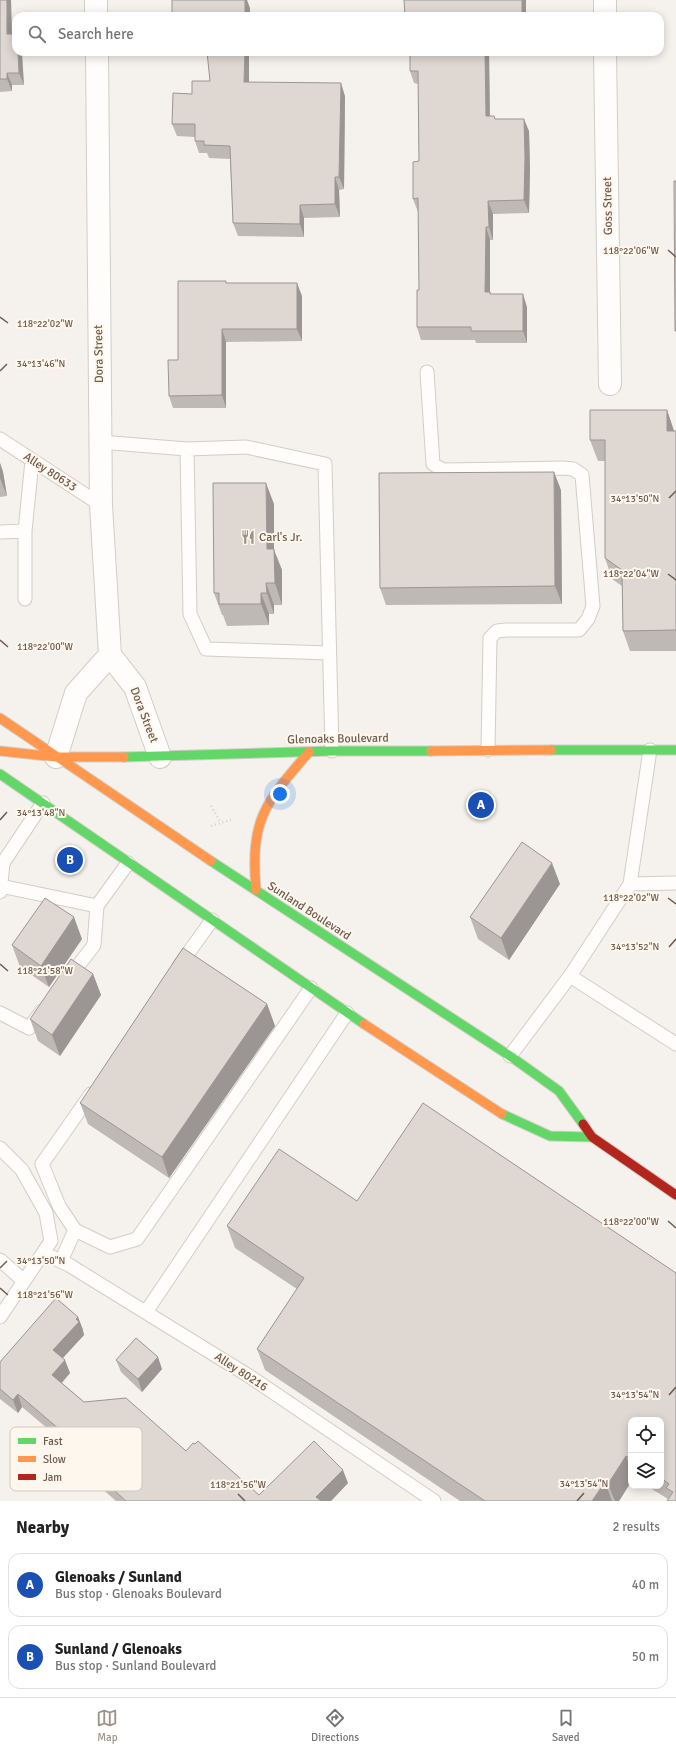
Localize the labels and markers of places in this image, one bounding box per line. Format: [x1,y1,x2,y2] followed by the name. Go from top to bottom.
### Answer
[240,529,256,545] restaurant icon: Carl's Jr.
[259,530,302,545] place label: Carl's Jr.
[468,790,494,820] pin: A
[57,845,83,875] pin: B

